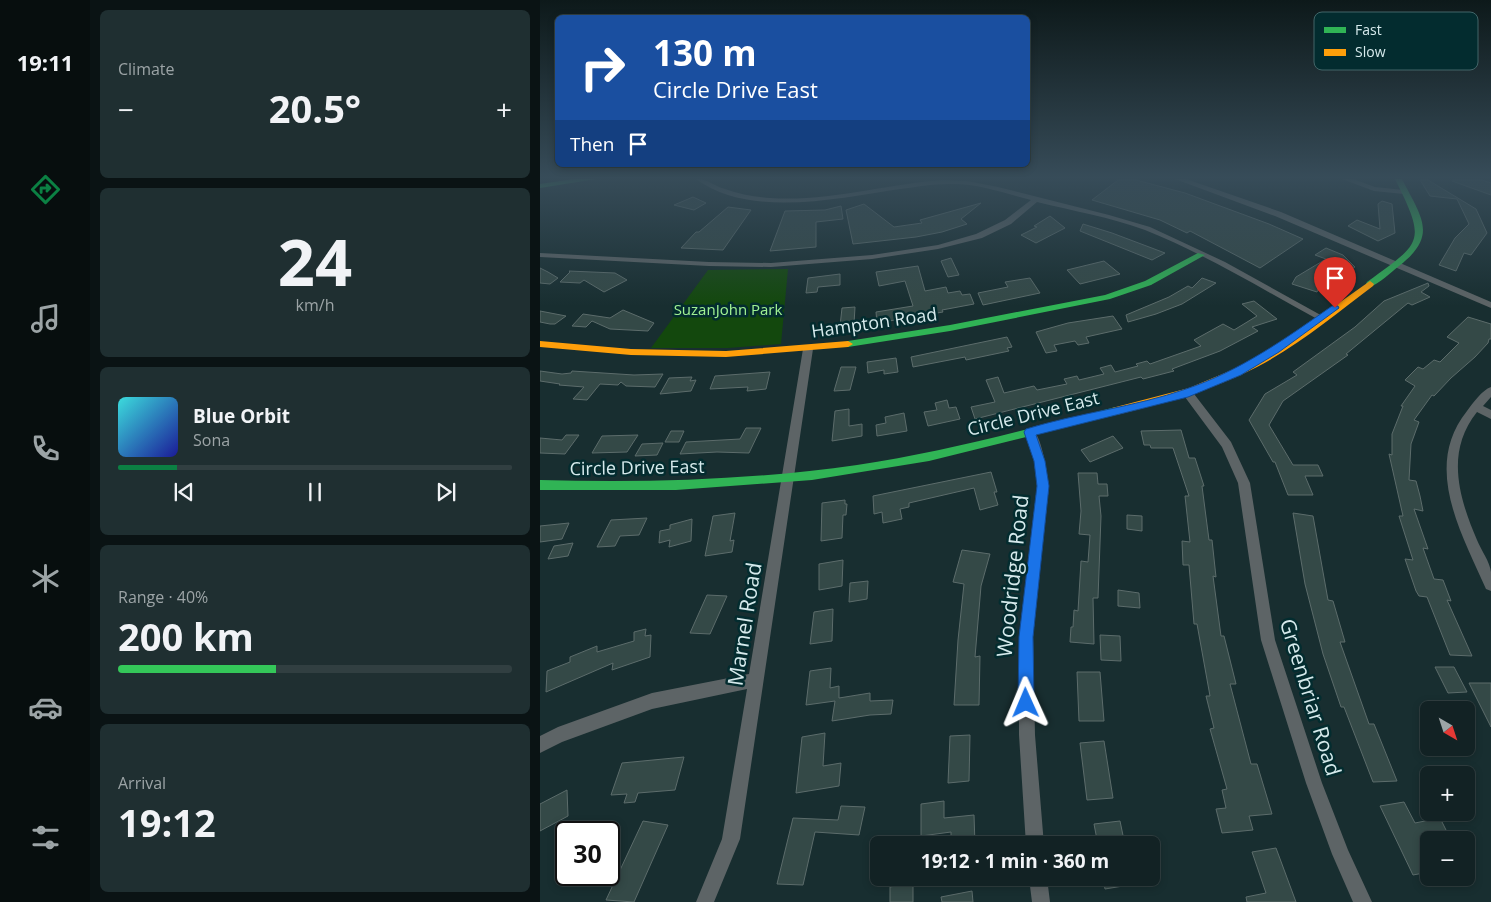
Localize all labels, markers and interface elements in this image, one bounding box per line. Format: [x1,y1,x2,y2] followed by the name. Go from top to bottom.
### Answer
[1314,12,1478,70] legend
[1355,20,1382,39] text: Fast
[653,29,757,76] text: 130 m
[570,35,635,100] icon: right
[1355,42,1386,61] text: Slow
[17,47,73,77] text: 19:11
[118,58,175,80] text: Climate
[653,74,818,104] text: Circle Drive East
[269,82,361,134] text: 20.5°
[118,90,134,128] text: −
[496,90,512,128] text: +
[624,130,652,158] icon: arrive
[570,131,614,157] text: Then
[28,172,63,207] icon: directions
[278,217,352,305] text: 24
[1314,257,1356,308] pin
[1321,264,1349,292] icon: arrive
[296,294,334,316] text: km/h
[674,299,782,319] park label: SuzanJohn Park
[28,301,63,336] icon: music
[810,301,938,343] street label: Hampton Road
[965,385,1101,441] street label: Circle Drive East
[193,403,290,429] text: Blue Orbit
[193,429,230,451] text: Sona
[28,431,63,466] icon: phone
[569,454,705,480] street label: Circle Drive East
[170,478,198,506] icon: previous
[301,478,329,506] icon: pause
[432,478,460,506] icon: next
[990,493,1034,659] street label: Woodridge Road
[720,560,768,688] street label: Marnel Road
[28,561,63,596] icon: climate
[118,586,208,608] text: Range · 40%
[118,610,254,662] text: 200 km
[1274,615,1348,779] street label: Greenbriar Road
[999,676,1051,728] position arrow
[28,690,63,725] icon: car
[1420,701,1475,756] north arrow
[1420,701,1475,886] map controls
[1420,766,1475,821] button: +
[118,772,166,794] text: Arrival
[118,796,216,848] text: 19:12
[28,820,63,855] icon: filters
[555,821,620,886] speed limit sign: 30
[1420,831,1475,886] button: −
[921,848,1109,874] text: 19:12 · 1 min · 360 m

